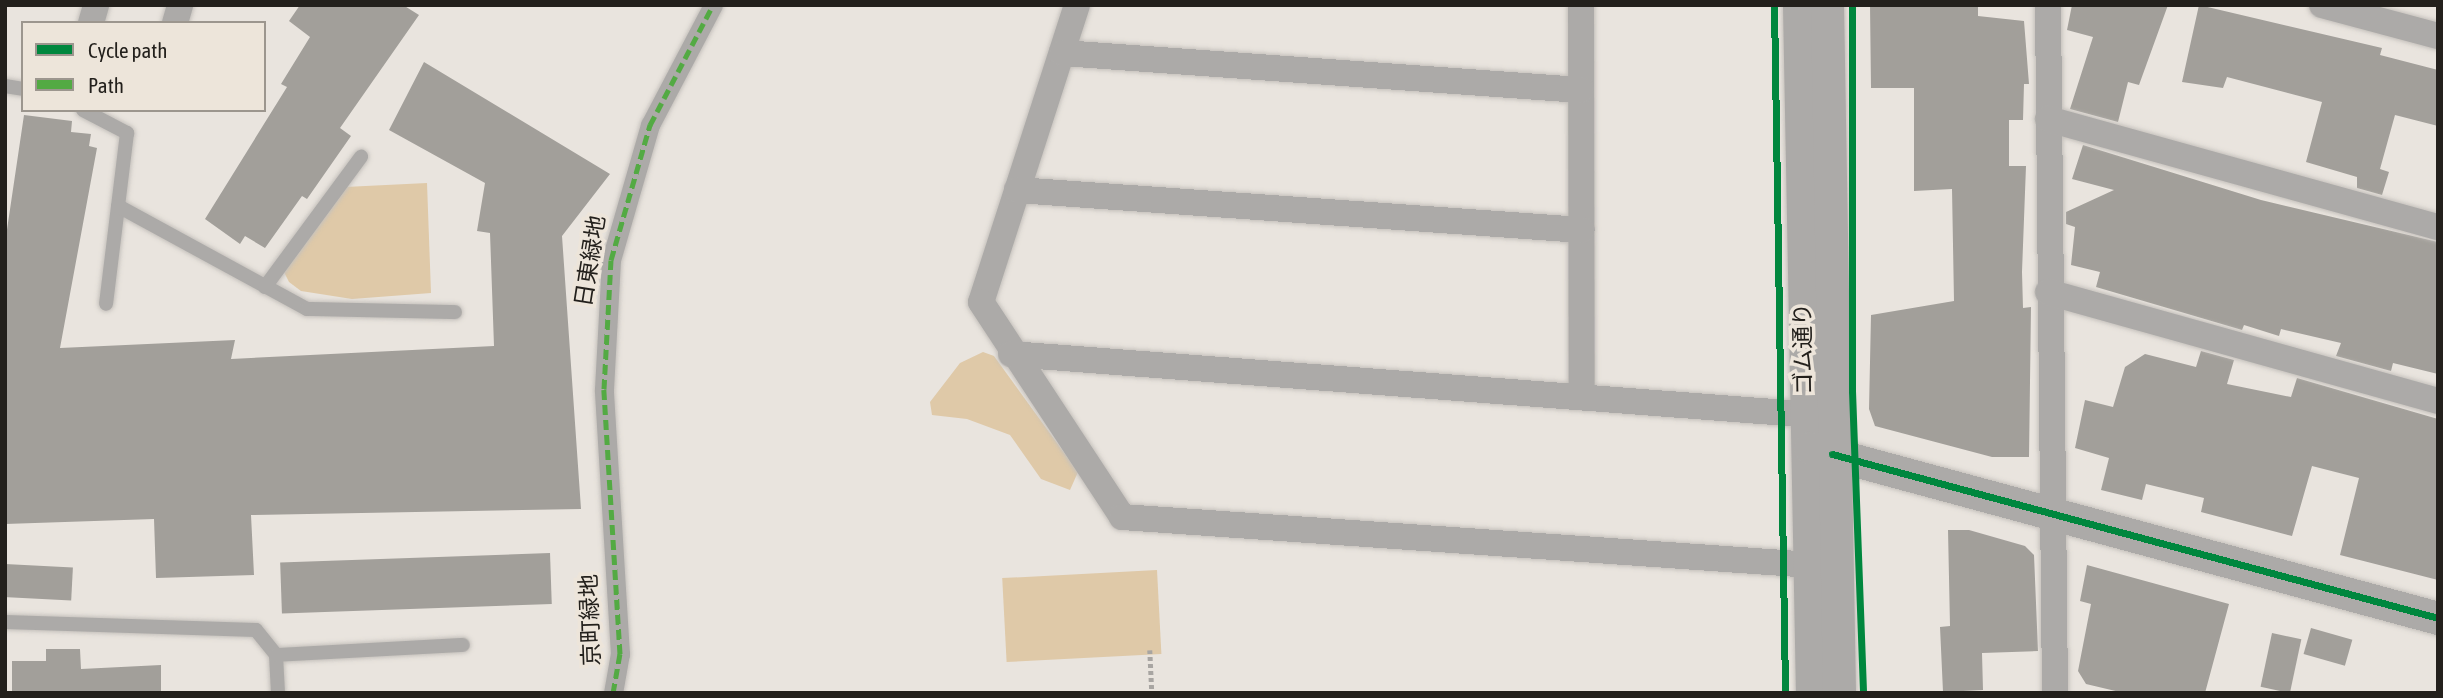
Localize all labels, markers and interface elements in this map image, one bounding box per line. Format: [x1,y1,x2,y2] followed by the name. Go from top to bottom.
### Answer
[21,21,266,112] legend
[88,38,167,62] text: Cycle path
[88,73,124,97] text: Path
[569,213,611,309] street label: 日東緑地
[1788,303,1818,395] street label: ゴム通り
[575,574,605,666] street label: 京町緑地

